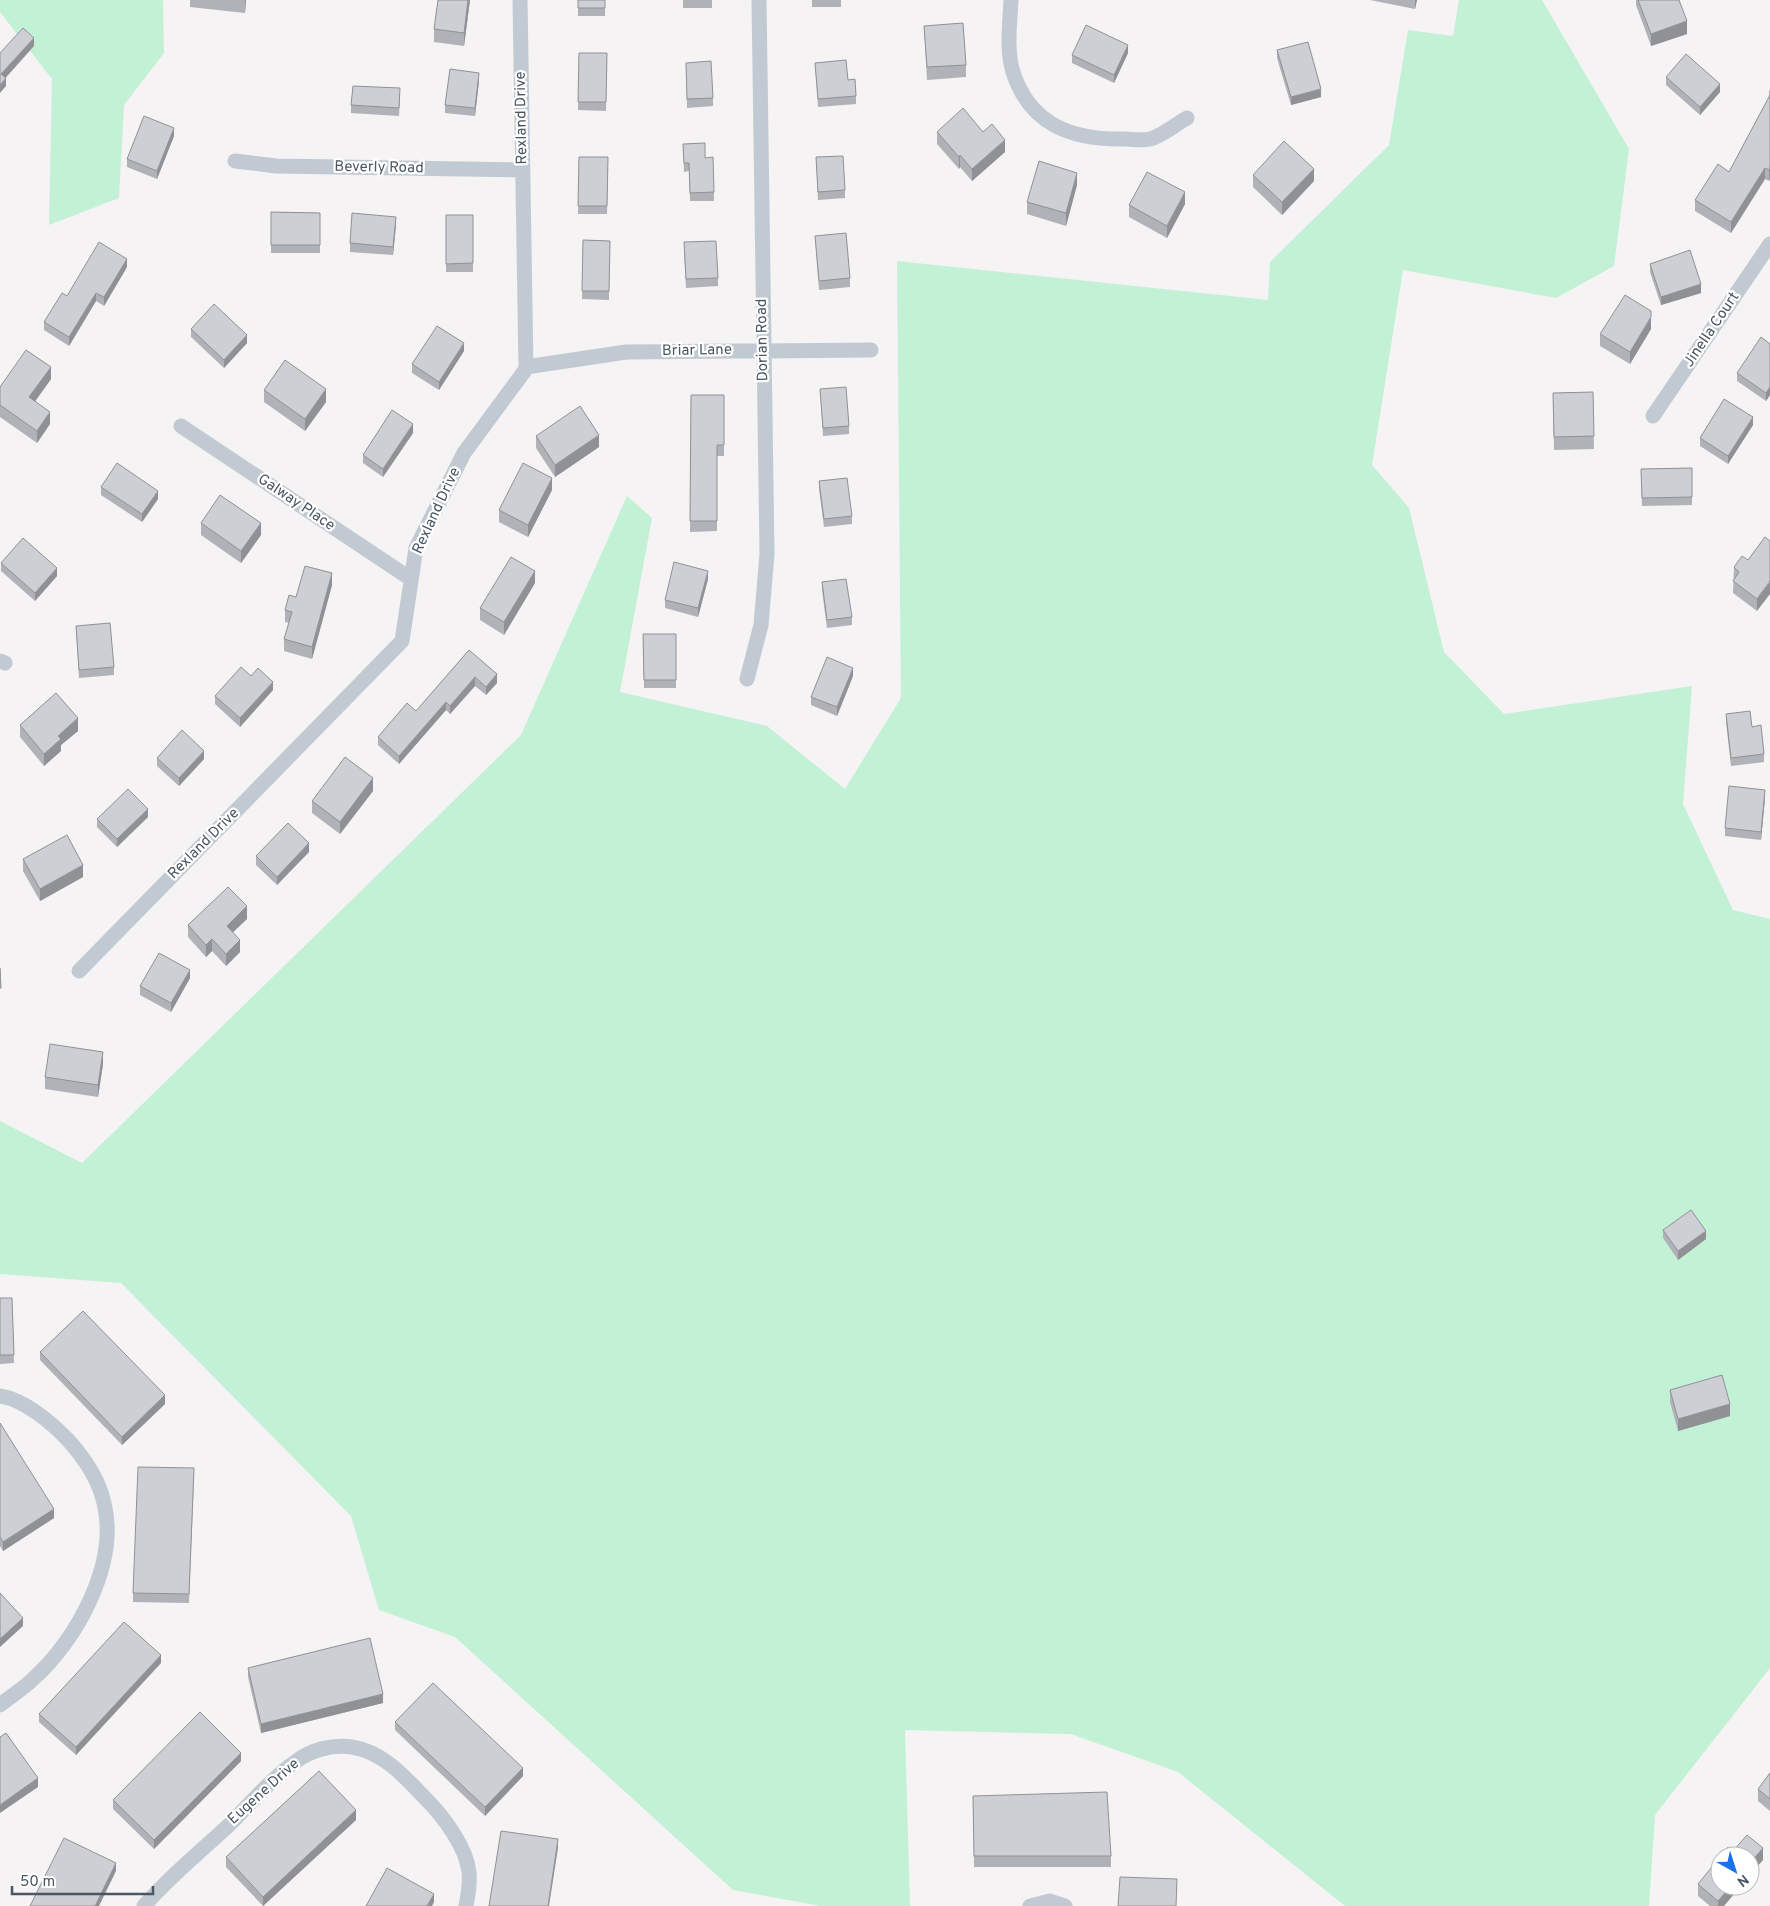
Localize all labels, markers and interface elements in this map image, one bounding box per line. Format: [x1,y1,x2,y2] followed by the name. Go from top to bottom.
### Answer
[512,71,532,165] street label: Rexland Drive
[334,158,424,178] street label: Beverly Road
[1680,289,1744,371] street label: Jinella Court
[753,298,773,382] street label: Dorian Road
[662,341,732,361] street label: Briar Lane
[409,465,465,557] street label: Rexland Drive
[254,470,338,536] street label: Galway Place
[164,804,244,884] street label: Rexland Drive
[224,1755,304,1829] street label: Eugene Drive
[1710,1846,1760,1896] north arrow
[12,1864,154,1896] scale bar
[1733,1870,1751,1890] text: N
[20,1873,55,1892] text: 50 m

